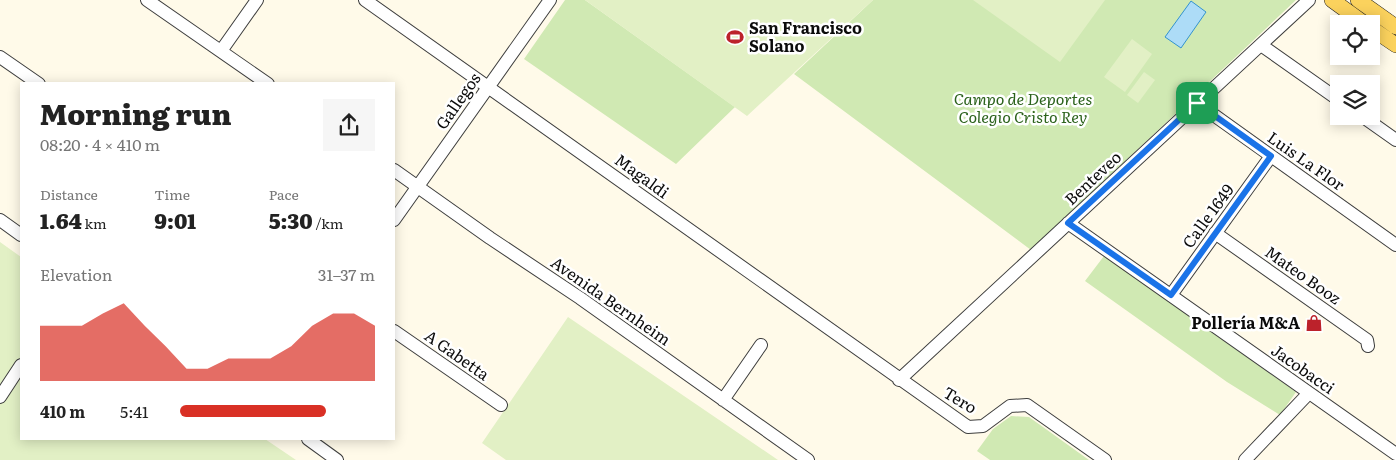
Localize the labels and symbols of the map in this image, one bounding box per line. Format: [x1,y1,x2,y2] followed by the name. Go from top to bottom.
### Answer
[749,15,862,57] place label: San Francisco Solano
[725,27,745,47] sports icon: San Francisco Solano
[429,67,486,134] street label: Gallegos
[1176,82,1218,124] pin
[954,86,1092,128] park label: Campo de Deportes Colegio Cristo Rey
[1263,125,1350,196] street label: Luis La Flor
[1059,145,1126,210] street label: Benteveo
[610,147,675,203] street label: Magaldi
[1176,178,1239,252] street label: Calle 1649
[1261,239,1347,309] street label: Mateo Booz
[547,250,677,351] street label: Avenida Bernheim
[1191,310,1300,334] place label: Pollería M&A
[1304,313,1324,333] shop icon: Pollería M&A
[420,323,495,386] street label: A Gabetta
[1267,337,1340,399] street label: Jacobacci
[939,380,982,419] street label: Tero

